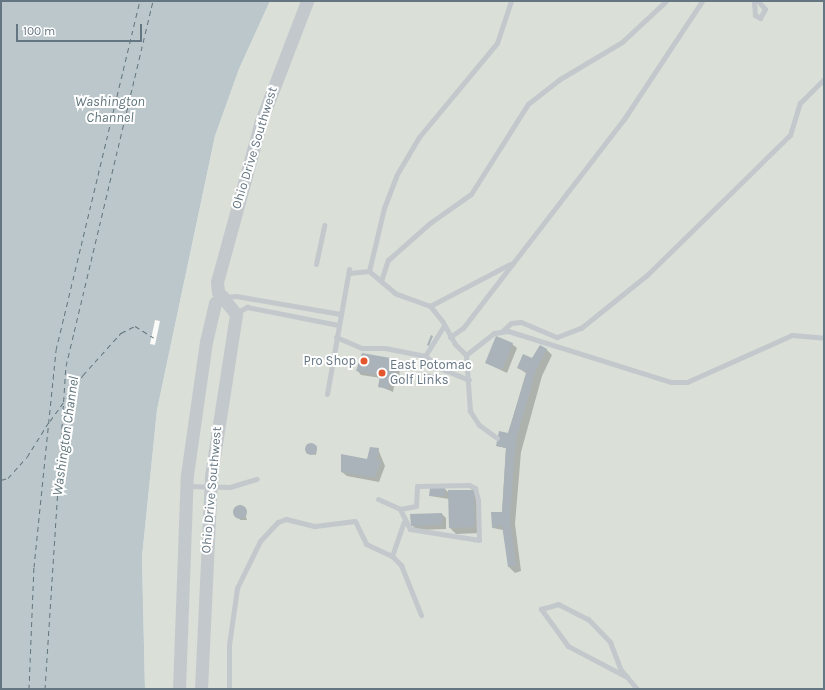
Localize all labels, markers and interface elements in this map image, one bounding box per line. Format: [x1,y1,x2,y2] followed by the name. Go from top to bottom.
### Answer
[18,16,144,42] scale bar
[23,24,55,38] text: 100 m
[229,85,281,211] street label: Ohio Drive Southwest
[75,94,145,126] water label: Washington Channel
[304,353,356,369] place label: Pro Shop
[359,356,369,366] marker: Pro Shop
[390,358,472,389] place label: East Potomac Golf Links
[377,368,387,378] marker: East Potomac Golf Links
[49,375,83,497] water label: Washington Channel
[199,426,225,554] street label: Ohio Drive Southwest

